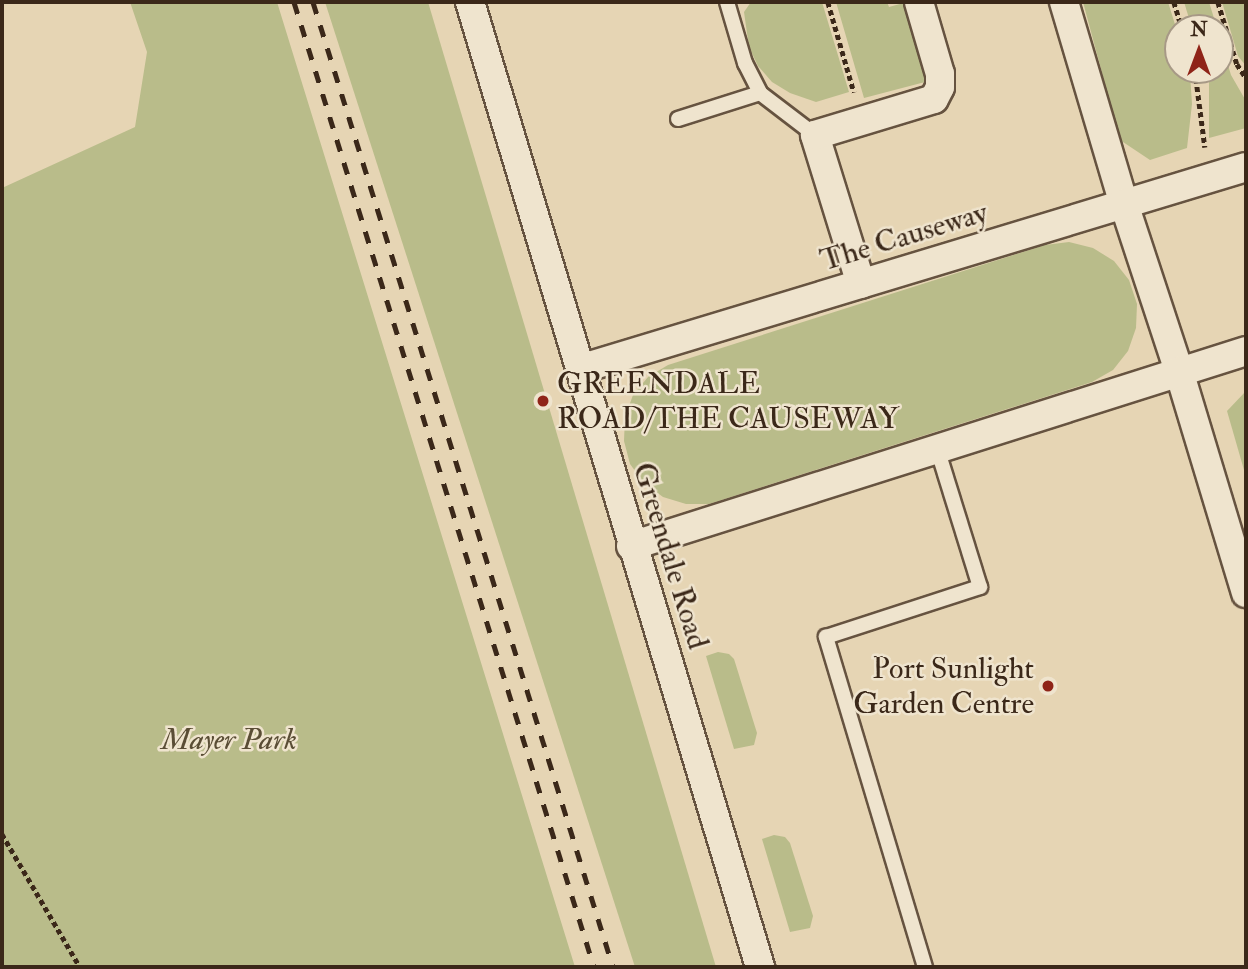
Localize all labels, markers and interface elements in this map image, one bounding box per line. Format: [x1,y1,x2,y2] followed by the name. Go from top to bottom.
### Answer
[1164,14,1234,84] north arrow
[1190,18,1208,42] text: N
[816,194,992,280] street label: The Causeway
[557,366,899,436] place label: GREENDALE ROAD/THE CAUSEWAY
[535,393,551,409] marker: GREENDALE ROAD/THE CAUSEWAY
[625,458,715,654] street label: Greendale Road
[853,651,1034,722] place label: Port Sunlight Garden Centre
[1040,678,1056,694] marker: Port Sunlight Garden Centre
[161,722,297,758] park label: Mayer Park

